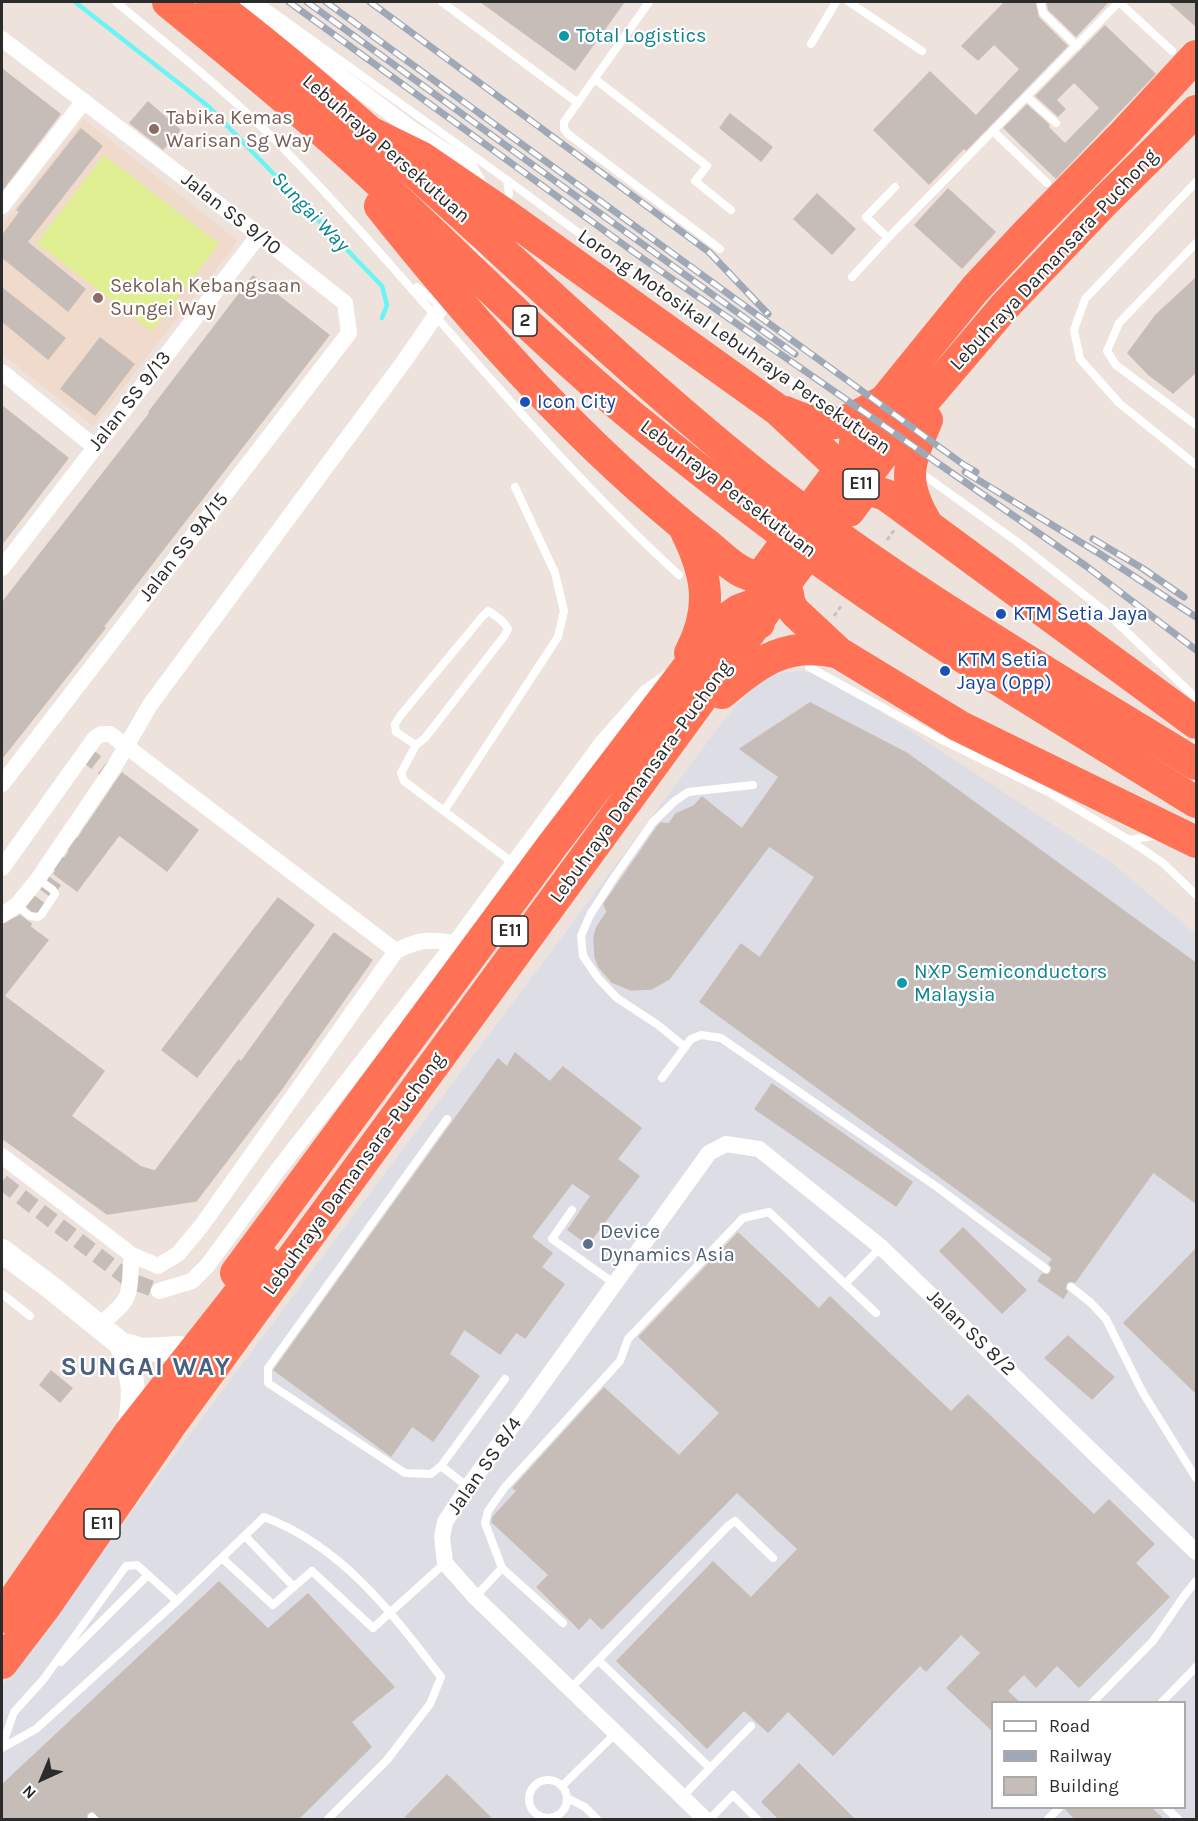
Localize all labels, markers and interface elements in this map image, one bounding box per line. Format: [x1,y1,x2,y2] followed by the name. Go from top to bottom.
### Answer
[576,24,707,48] place label: Total Logistics
[557,29,571,43] marker: Total Logistics
[297,70,475,228] street label: Lebuhraya Persekutuan
[166,106,311,153] place label: Tabika Kemas Warisan Sg Way
[147,122,161,136] marker: Tabika Kemas Warisan Sg Way
[945,144,1163,376] street label: Lebuhraya Damansara–Puchong
[266,167,354,257] water label: Sungai Way
[176,168,286,260] street label: Jalan SS 9/10
[573,224,895,460] street label: Lorong Motosikal Lebuhraya Persekutuan
[110,274,301,321] place label: Sekolah Kebangsaan Sungei Way
[91,291,105,305] marker: Sekolah Kebangsaan Sungei Way
[513,306,537,336] road number: 2
[84,346,176,456] street label: Jalan SS 9/13
[537,390,616,414] place label: Icon City
[518,395,532,409] marker: Icon City
[635,415,821,563] street label: Lebuhraya Persekutuan
[843,469,879,499] road number: E11
[134,488,234,606] street label: Jalan SS 9A/15
[1013,602,1148,626] place label: KTM Setia Jaya
[994,607,1008,621] marker: KTM Setia Jaya
[957,648,1052,695] place label: KTM Setia Jaya (Opp)
[545,656,737,908] street label: Lebuhraya Damansara–Puchong
[938,664,952,678] marker: KTM Setia Jaya (Opp)
[492,916,528,946] road number: E11
[914,960,1107,1007] place label: NXP Semiconductors Malaysia
[895,976,909,990] marker: NXP Semiconductors Malaysia
[258,1048,450,1300] street label: Lebuhraya Damansara–Puchong
[600,1220,735,1267] place label: Device Dynamics Asia
[581,1237,595,1251] marker: Device Dynamics Asia
[922,1285,1020,1381] street label: Jalan SS 8/2
[61,1352,231,1384] district label: SUNGAI WAY
[443,1413,527,1519] street label: Jalan SS 8/4
[84,1509,120,1539] road number: E11
[991,1701,1186,1809] legend
[1049,1715,1090,1737] text: Road
[1049,1745,1112,1767] text: Railway
[12,1749,72,1809] north arrow
[1049,1775,1119,1797] text: Building
[18,1781,40,1803] text: N

